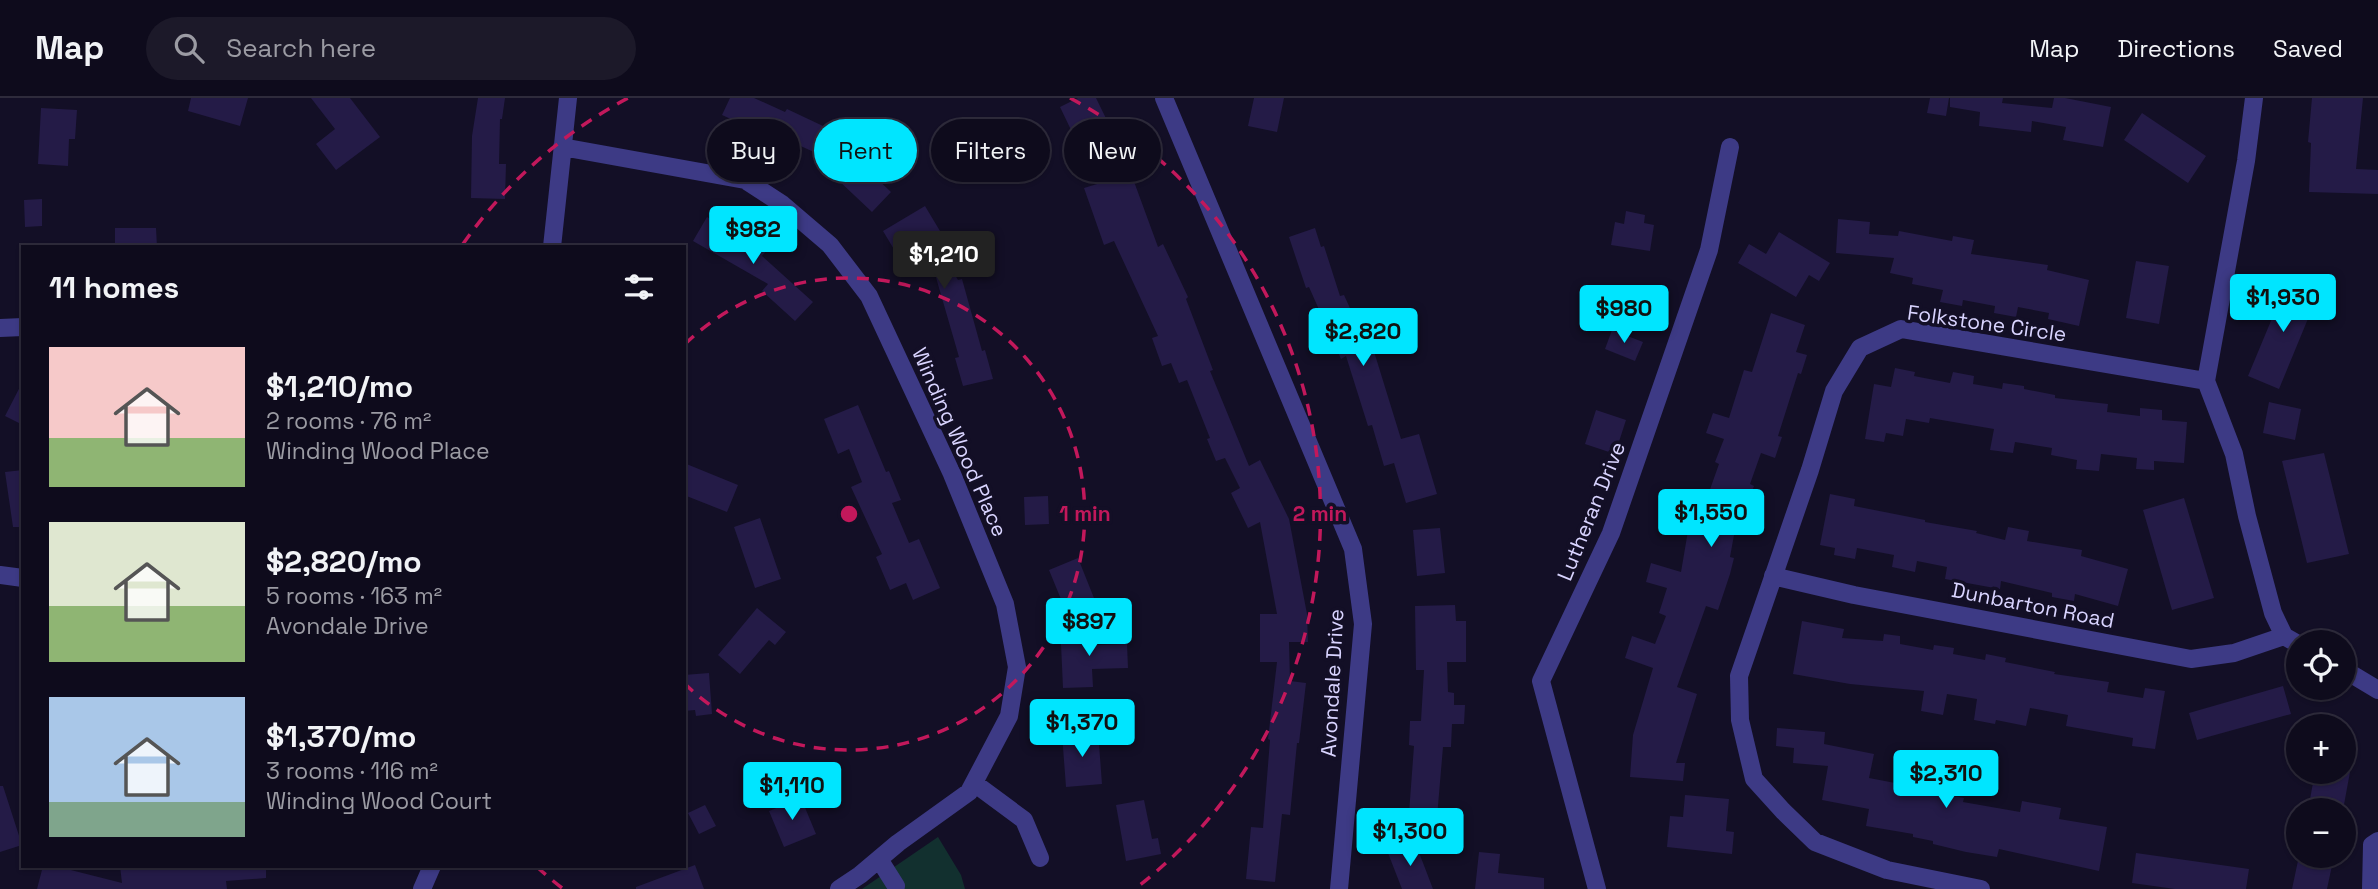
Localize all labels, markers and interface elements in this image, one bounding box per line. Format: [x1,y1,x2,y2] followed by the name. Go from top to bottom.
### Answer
[146,17,636,80] search box
[35,27,104,69] text: Map
[170,29,208,67] icon: search
[226,31,376,65] text: Search here
[2029,33,2079,64] text: Map
[2117,33,2235,64] text: Directions
[2273,33,2343,64] text: Saved
[707,119,800,182] chip: Buy
[814,119,917,182] chip: Rent
[931,119,1050,182] chip: Filters
[1064,119,1161,182] chip: New
[712,206,794,266] pin: $982
[725,214,781,244] text: $982
[887,232,1001,291] pin: $1,210
[909,239,979,269] text: $1,210
[49,268,179,307] text: 11 homes
[620,268,658,306] icon: filters
[2226,274,2340,334] pin: $1,930
[2246,282,2320,312] text: $1,930
[1583,286,1665,345] pin: $980
[1596,293,1652,323] text: $980
[1906,298,2068,348] street label: Folkstone Circle
[1306,308,1420,368] pin: $2,820
[1325,316,1401,346] text: $2,820
[906,343,1014,541] street label: Winding Wood Place
[266,367,413,406] text: $1,210/mo
[105,375,189,459] icon: home
[266,406,431,436] text: 2 rooms · 76 m²
[266,436,490,466] text: Winding Wood Place
[1551,438,1631,584] street label: Lutheran Drive
[1654,490,1768,549] pin: $1,550
[1674,497,1748,527] text: $1,550
[1059,500,1111,527] text: 1 min
[1293,500,1347,527] text: 2 min
[837,502,861,526] centre of rings
[266,542,422,581] text: $2,820/mo
[105,550,189,634] icon: home
[1949,576,2117,634] street label: Dunbarton Road
[266,581,442,611] text: 5 rooms · 163 m²
[1048,598,1130,658] pin: $897
[1062,606,1116,636] text: $897
[1315,608,1349,758] street label: Avondale Drive
[266,611,429,641] text: Avondale Drive
[2286,630,2356,868] map controls
[2286,630,2356,700] button: locate
[1025,700,1139,759] pin: $1,370
[1046,707,1118,737] text: $1,370
[2286,714,2356,784] button: +
[266,717,416,756] text: $1,370/mo
[105,725,189,809] icon: home
[1889,750,2003,810] pin: $2,310
[266,756,438,786] text: 3 rooms · 116 m²
[1909,758,1983,788] text: $2,310
[735,762,849,822] pin: $1,110
[759,770,825,800] text: $1,110
[266,786,492,816] text: Winding Wood Court
[2286,798,2356,868] button: −
[1353,808,1467,868] pin: $1,300
[1373,816,1447,846] text: $1,300

